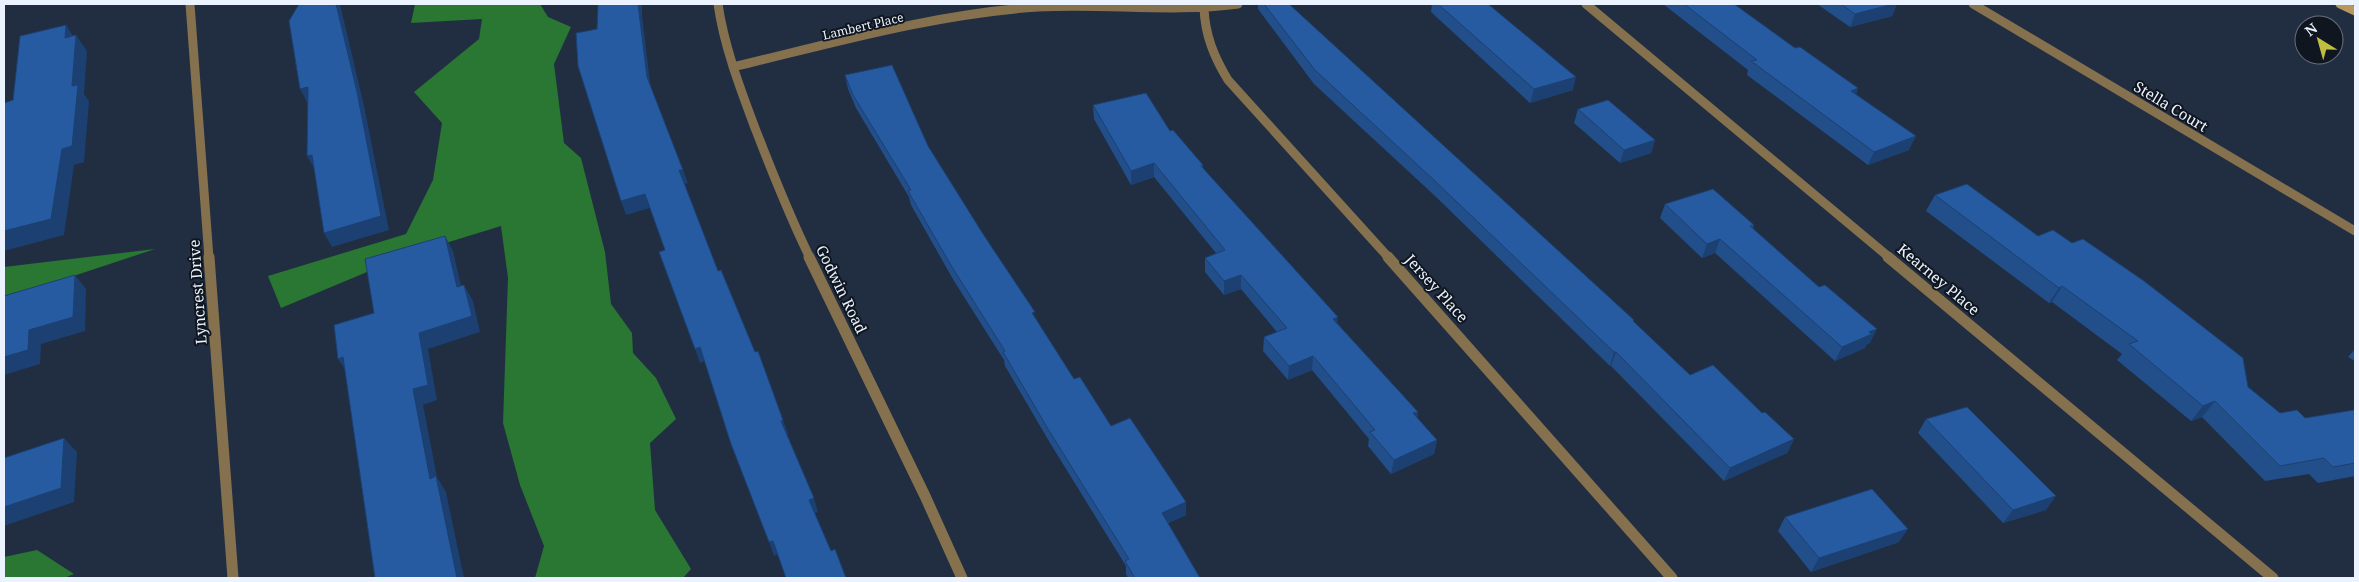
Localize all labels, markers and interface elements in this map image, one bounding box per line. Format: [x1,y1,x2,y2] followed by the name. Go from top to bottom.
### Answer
[821,8,905,44] street label: Lambert Place
[2294,15,2344,65] north arrow
[2301,18,2321,40] text: N
[2130,76,2212,136] street label: Stella Court
[183,239,211,345] street label: Lyncrest Drive
[1894,239,1984,319] street label: Kearney Place
[812,241,872,337] street label: Godwin Road
[1400,249,1473,326] street label: Jersey Place

